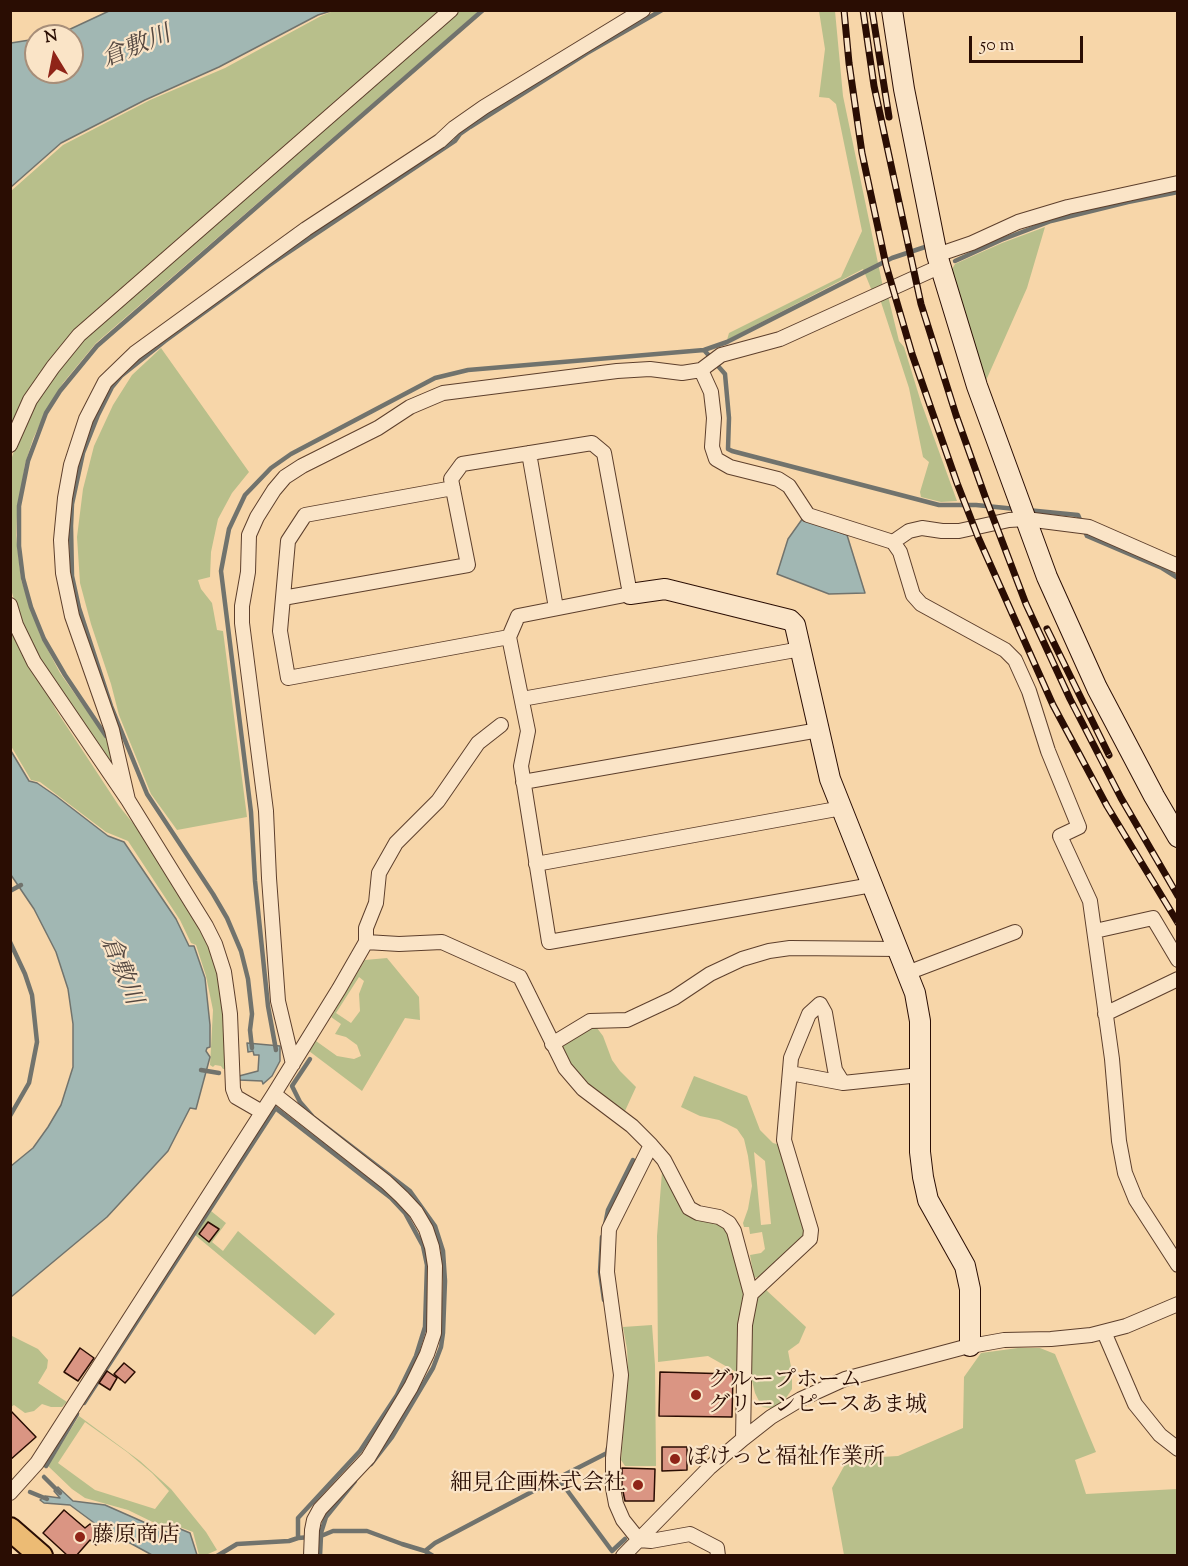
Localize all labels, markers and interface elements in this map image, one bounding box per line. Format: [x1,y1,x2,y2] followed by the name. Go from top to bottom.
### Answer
[98,22,176,76] water label: 倉敷川
[24,24,84,84] north arrow
[972,24,1086,62] scale bar
[43,25,59,50] text: N
[980,33,1014,59] text: 50 m
[92,932,146,1010] water label: 倉敷川
[708,1369,927,1420] place label: グループホーム グリーンピースあま城
[689,1388,703,1402] marker: グループホーム グリーンピースあま城
[687,1446,885,1472] place label: ぽけっと福祉作業所
[668,1452,682,1466] marker: ぽけっと福祉作業所
[450,1472,626,1498] place label: 細見企画株式会社
[631,1478,645,1492] marker: 細見企画株式会社
[92,1524,180,1550] place label: 藤原商店
[73,1530,87,1544] marker: 藤原商店

